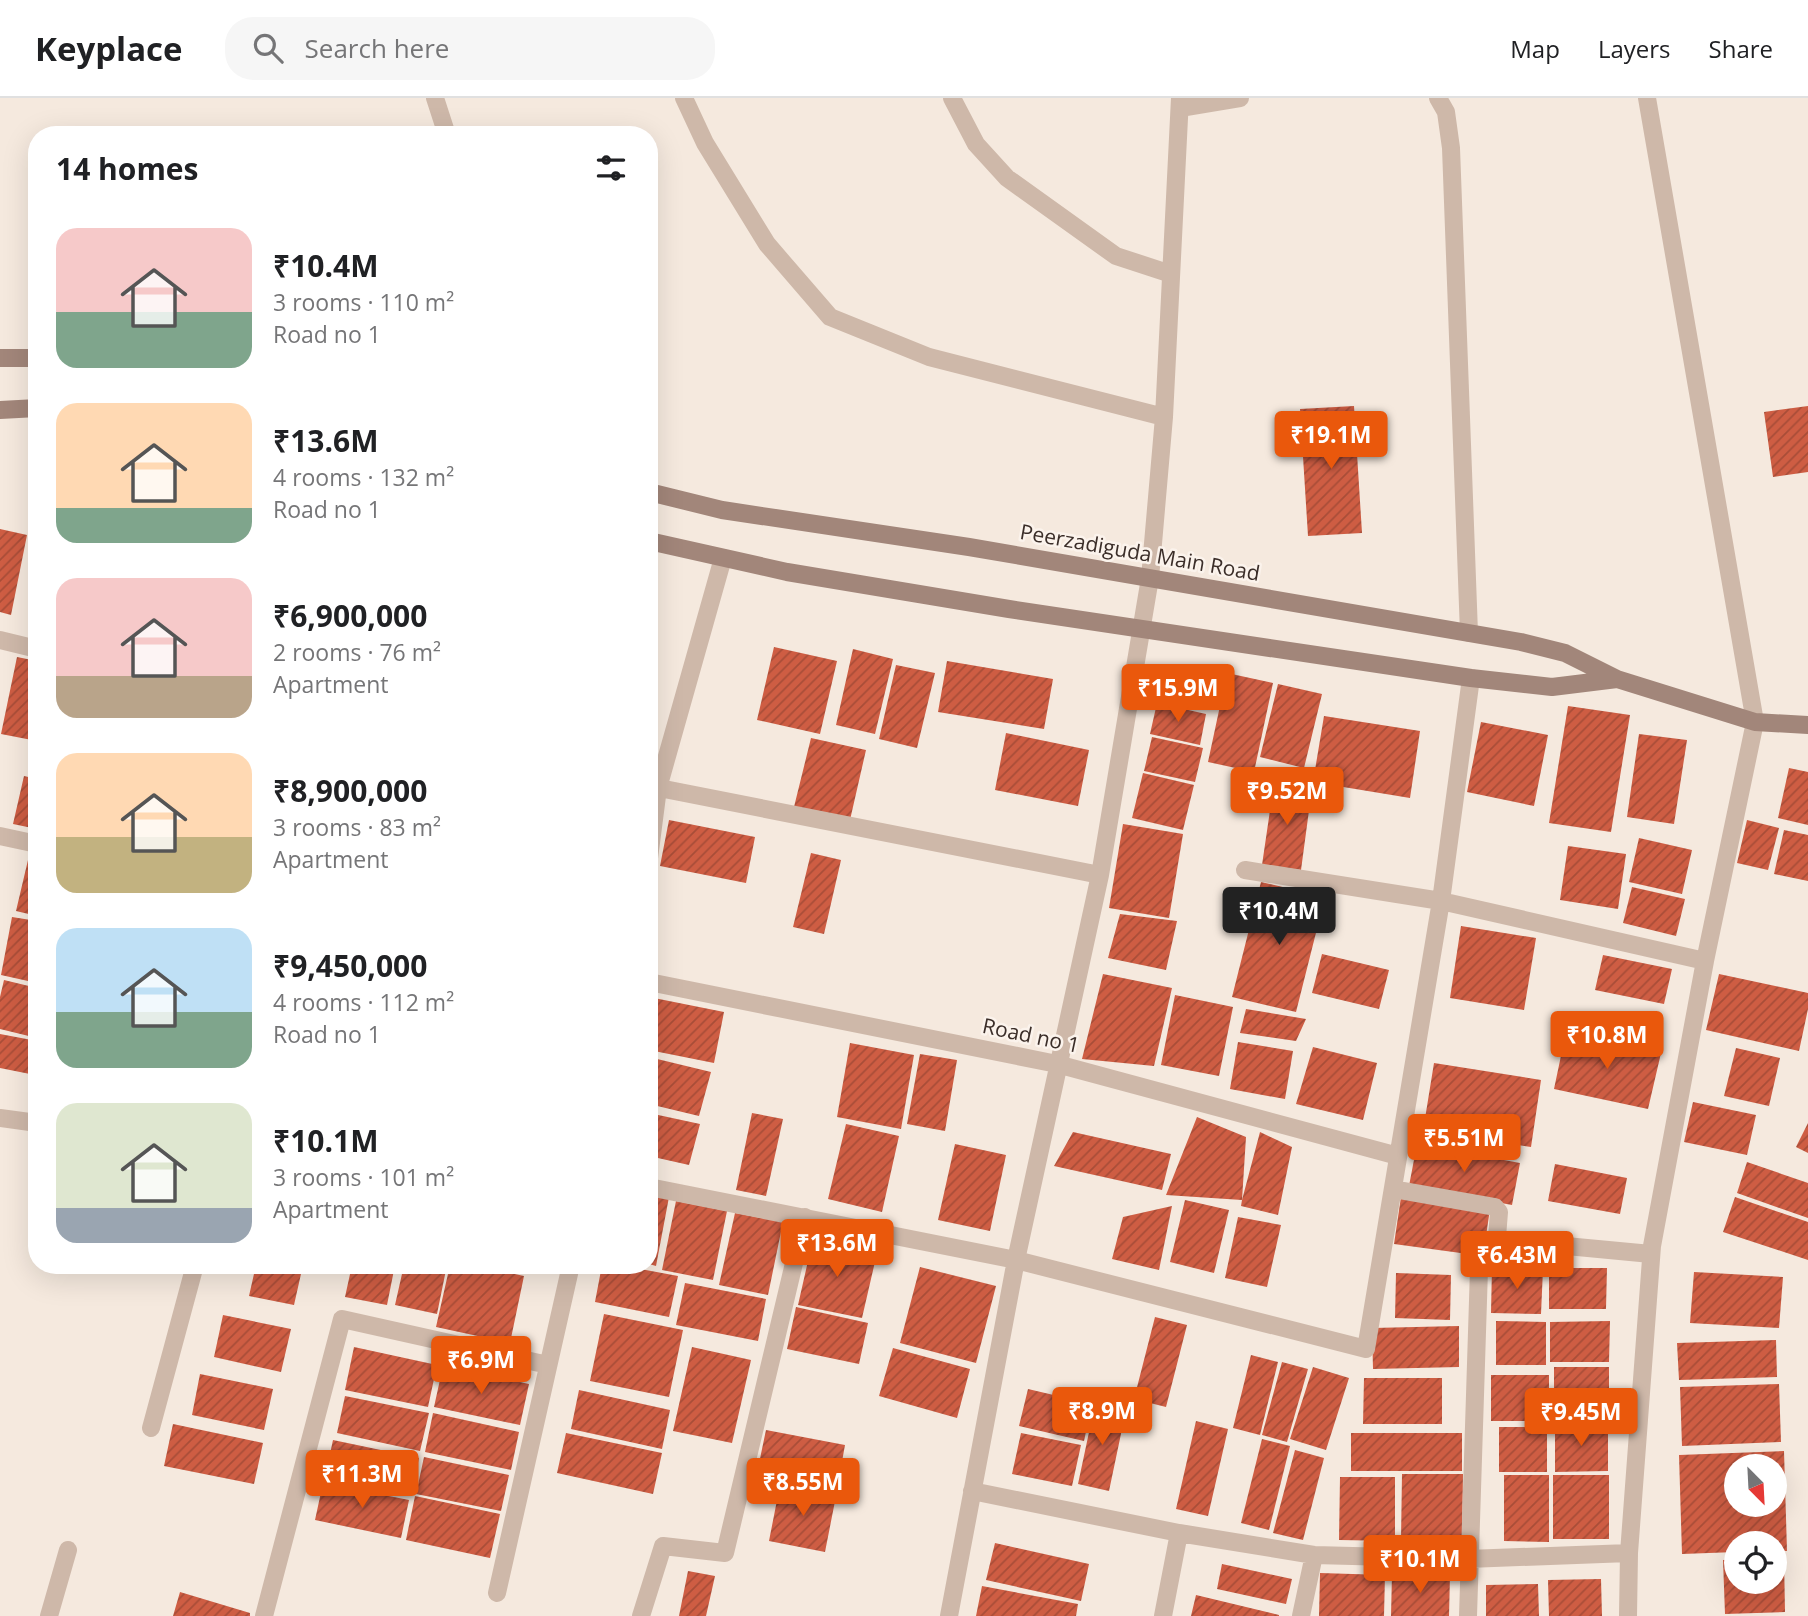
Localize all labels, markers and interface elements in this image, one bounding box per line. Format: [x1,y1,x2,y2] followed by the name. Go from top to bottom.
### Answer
[225,17,715,80] search box
[35,26,183,71] text: Keyplace
[249,29,287,67] icon: search
[305,30,449,66] text: Search here
[1510,32,1560,65] text: Map
[1598,32,1671,65] text: Layers
[1709,32,1773,65] text: Share
[56,148,199,189] text: 14 homes
[592,149,630,187] icon: filters
[273,245,378,286] text: ₹10.4M
[112,256,196,340] icon: home
[273,286,454,318] text: 3 rooms · 110 m²
[273,318,381,350] text: Road no 1
[1274,412,1388,471] pin: ₹19.1M
[1291,418,1371,450] text: ₹19.1M
[273,420,378,461] text: ₹13.6M
[112,431,196,515] icon: home
[273,461,454,493] text: 4 rooms · 132 m²
[273,493,381,525] text: Road no 1
[1018,517,1262,587] street label: Peerzadiguda Main Road
[273,595,427,636] text: ₹6,900,000
[112,606,196,690] icon: home
[273,636,441,668] text: 2 rooms · 76 m²
[1121,664,1235,724] pin: ₹15.9M
[273,668,389,700] text: Apartment
[1138,671,1218,703] text: ₹15.9M
[1230,768,1344,827] pin: ₹9.52M
[273,770,427,811] text: ₹8,900,000
[1247,774,1327,806] text: ₹9.52M
[112,781,196,865] icon: home
[273,811,441,843] text: 3 rooms · 83 m²
[273,843,389,875] text: Apartment
[1222,888,1336,947] pin: ₹10.4M
[1239,894,1319,926] text: ₹10.4M
[273,945,427,986] text: ₹9,450,000
[112,956,196,1040] icon: home
[273,986,454,1018] text: 4 rooms · 112 m²
[980,1011,1082,1059] street label: Road no 1
[1550,1012,1664,1071] pin: ₹10.8M
[273,1018,381,1050] text: Road no 1
[1567,1018,1647,1050] text: ₹10.8M
[1407,1114,1521,1174] pin: ₹5.51M
[273,1120,378,1161] text: ₹10.1M
[1424,1121,1504,1153] text: ₹5.51M
[112,1131,196,1215] icon: home
[273,1161,454,1193] text: 3 rooms · 101 m²
[273,1193,389,1225] text: Apartment
[780,1220,894,1279] pin: ₹13.6M
[797,1226,877,1258] text: ₹13.6M
[1460,1232,1574,1291] pin: ₹6.43M
[1477,1238,1557,1270] text: ₹6.43M
[432,1336,530,1396] pin: ₹6.9M
[447,1343,515,1375] text: ₹6.9M
[1053,1388,1151,1447] pin: ₹8.9M
[1524,1388,1638,1448] pin: ₹9.45M
[1068,1394,1136,1426] text: ₹8.9M
[1541,1395,1621,1427] text: ₹9.45M
[305,1450,419,1510] pin: ₹11.3M
[1724,1454,1787,1517] north arrow
[1724,1454,1787,1594] map controls
[322,1457,402,1489] text: ₹11.3M
[746,1458,860,1518] pin: ₹8.55M
[763,1465,843,1497] text: ₹8.55M
[1724,1531,1787,1594] button: locate
[1363,1536,1477,1595] pin: ₹10.1M
[1380,1542,1460,1574] text: ₹10.1M

